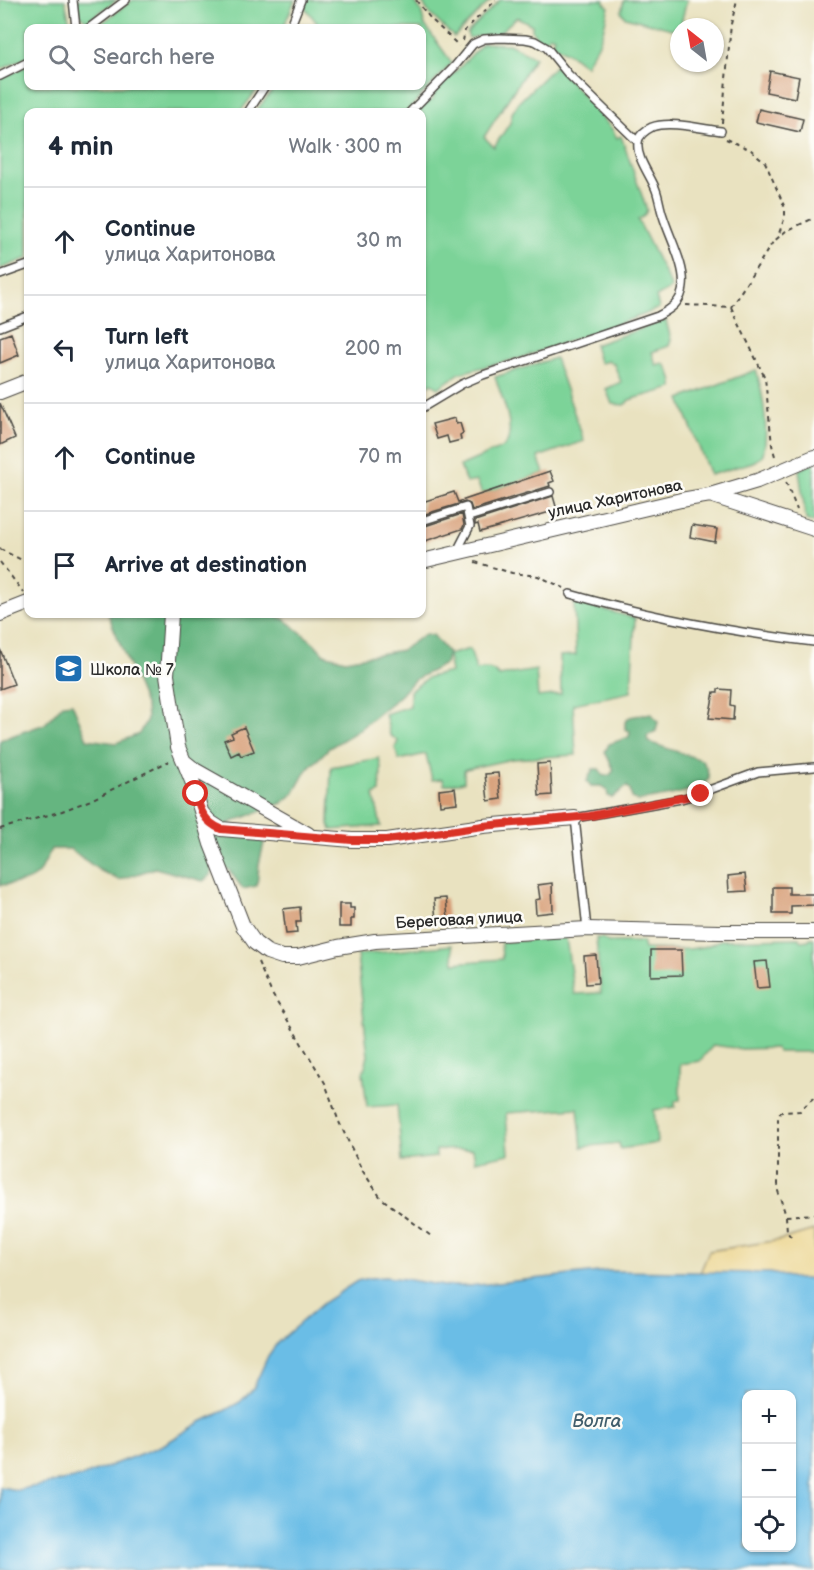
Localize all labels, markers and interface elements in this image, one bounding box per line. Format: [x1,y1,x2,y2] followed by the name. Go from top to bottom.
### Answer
[670,18,724,72] north arrow
[24,24,426,90] search box
[45,41,78,74] icon: search
[93,44,215,71] text: Search here
[48,132,113,163] text: 4 min
[289,135,402,159] text: Walk · 300 m
[105,216,195,243] text: Continue
[48,225,81,258] icon: ahead
[356,229,402,253] text: 30 m
[105,243,275,267] text: улица Харитонова
[105,324,189,351] text: Turn left
[48,333,81,366] icon: left
[345,337,402,361] text: 200 m
[105,351,275,375] text: улица Харитонова
[48,441,81,474] icon: ahead
[105,444,195,471] text: Continue
[358,445,402,469] text: 70 m
[547,476,685,523] street label: улица Харитонова
[48,549,81,582] icon: arrive
[105,552,307,579] text: Arrive at destination
[53,653,85,685] school or university icon: Школа № 7
[90,661,174,680] place label: Школа № 7
[182,780,208,806] route start
[687,780,713,806] route end
[395,908,524,933] street label: Береговая улица
[742,1390,796,1552] map controls
[742,1390,796,1444] button: +
[573,1411,621,1432] water label: Волга
[742,1444,796,1498] button: −
[742,1498,796,1552] button: locate

